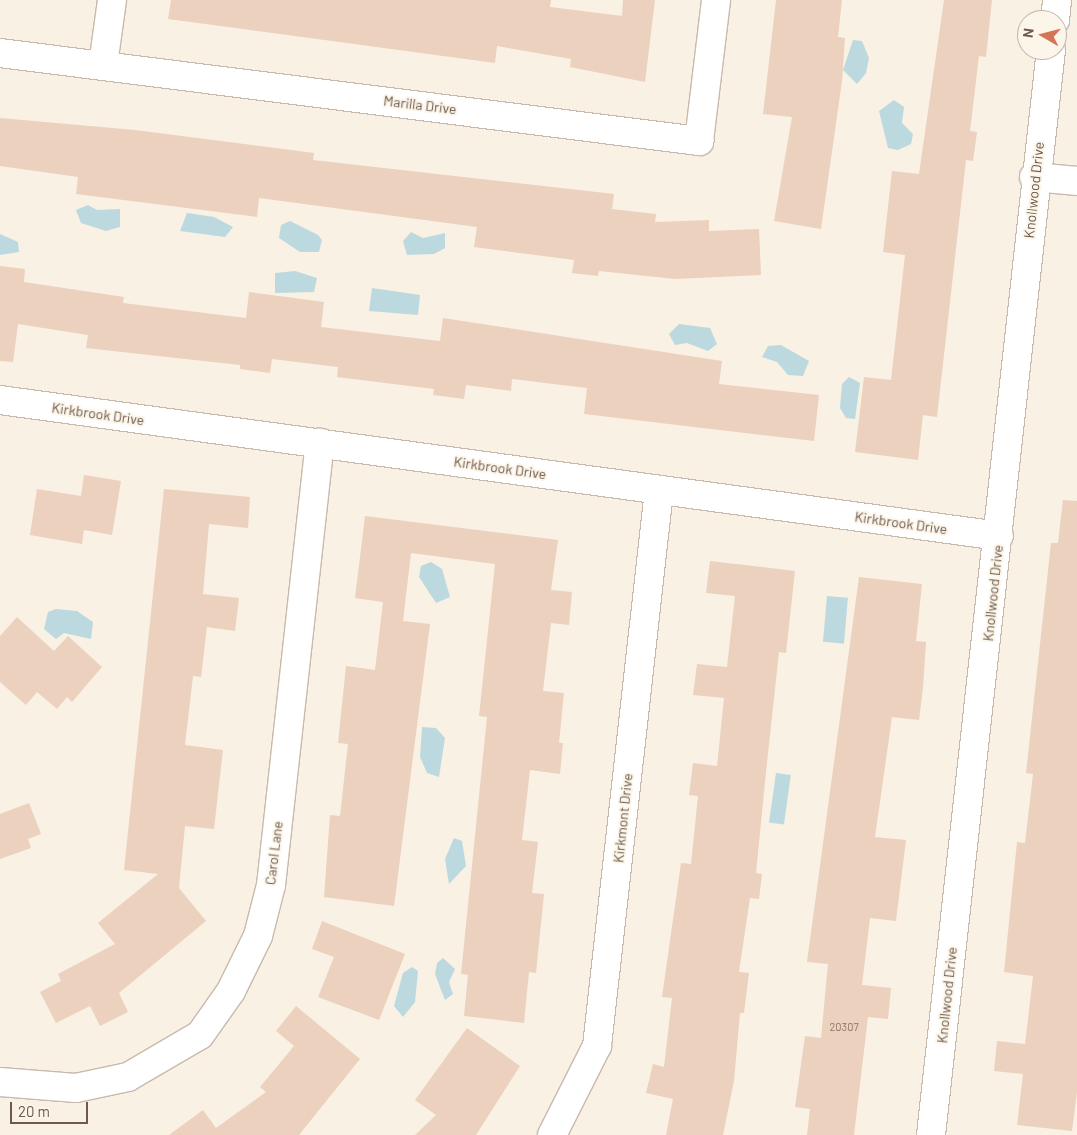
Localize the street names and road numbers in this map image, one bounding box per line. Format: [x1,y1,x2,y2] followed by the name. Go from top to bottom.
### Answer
[383,92,457,118] street label: Marilla Drive
[1021,141,1047,239] street label: Knollwood Drive
[51,399,145,429] street label: Kirkbrook Drive
[453,453,547,483] street label: Kirkbrook Drive
[854,508,948,538] street label: Kirkbrook Drive
[980,544,1006,642] street label: Knollwood Drive
[610,772,636,864] street label: Kirkmont Drive
[262,820,286,886] street label: Carol Lane
[934,946,960,1044] street label: Knollwood Drive

